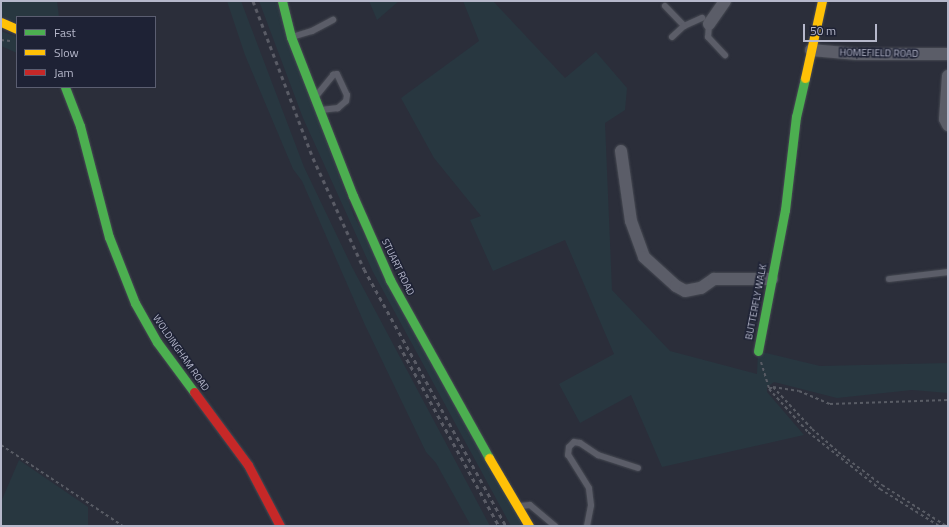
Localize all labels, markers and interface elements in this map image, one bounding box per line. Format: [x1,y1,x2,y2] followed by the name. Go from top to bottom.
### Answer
[16,16,156,88] legend
[805,16,879,42] scale bar
[810,21,836,40] text: 50 m
[54,23,76,42] text: Fast
[54,43,79,62] text: Slow
[839,46,919,60] street label: HOMEFIELD ROAD
[54,63,74,82] text: Jam
[379,237,417,297] street label: STUART ROAD
[743,263,769,341] street label: BUTTERFLY WALK
[150,313,212,393] street label: WOLDINGHAM ROAD

